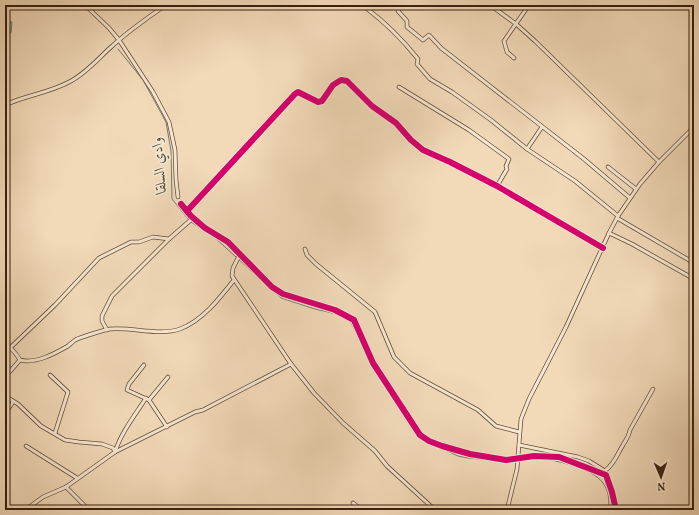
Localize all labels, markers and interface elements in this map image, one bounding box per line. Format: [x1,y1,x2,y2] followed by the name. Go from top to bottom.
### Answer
[147,136,173,196] water label: وادي السلقا
[641,457,681,497] north arrow
[657,478,666,493] text: N

